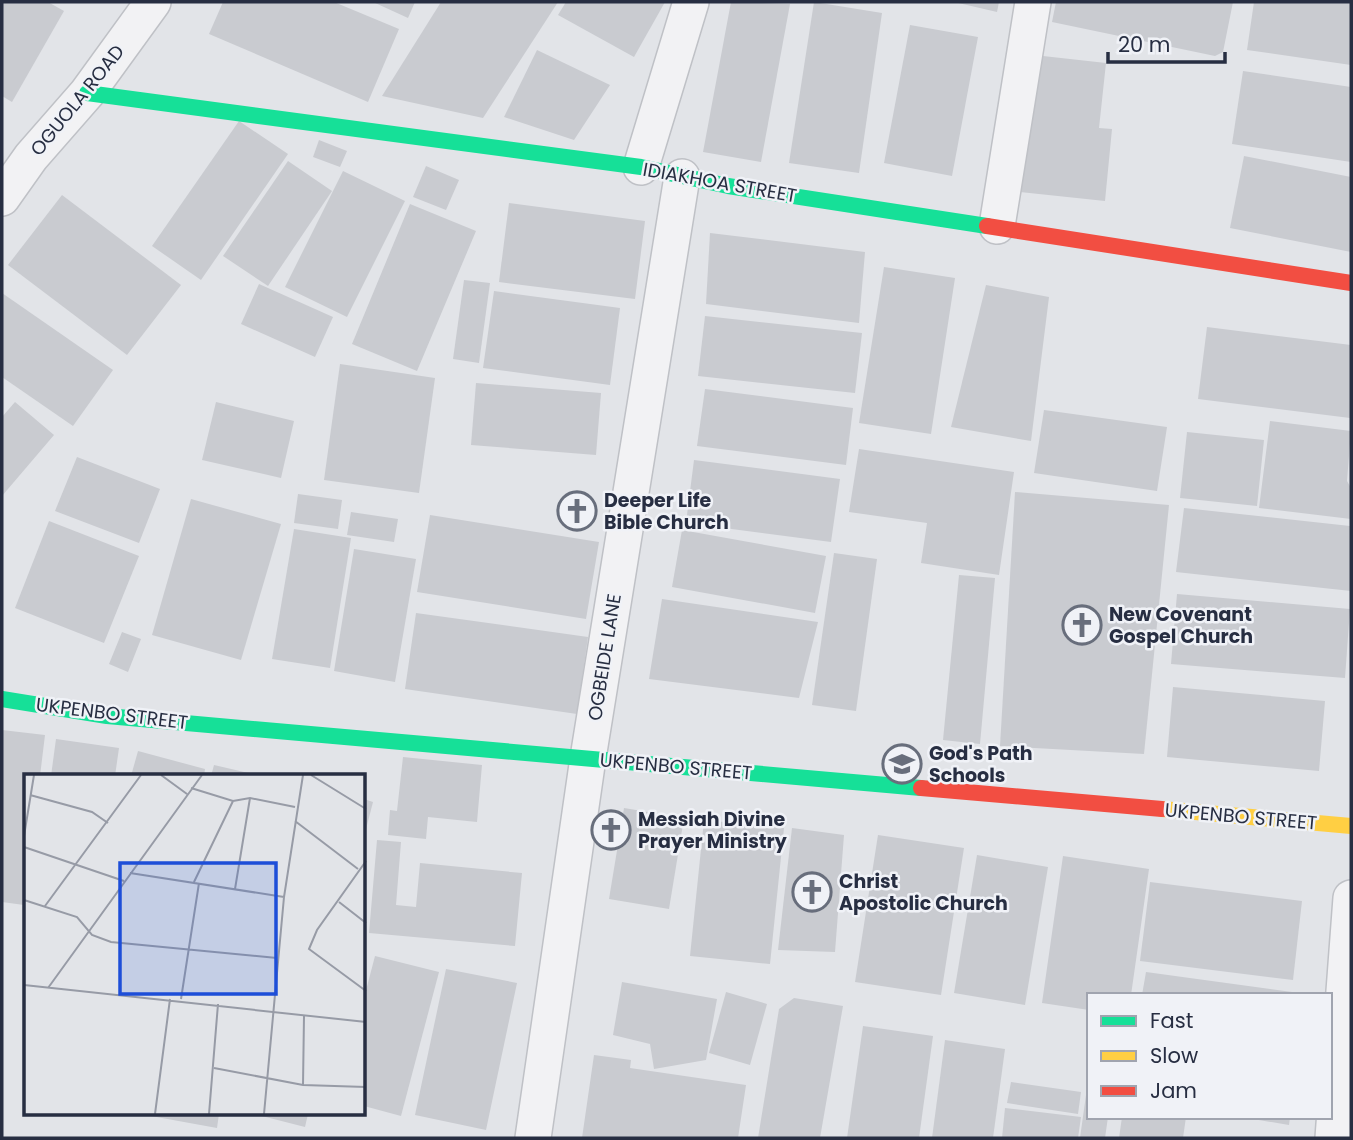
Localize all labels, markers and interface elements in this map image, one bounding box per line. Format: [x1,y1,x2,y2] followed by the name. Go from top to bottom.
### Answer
[1108,21,1225,65] scale bar
[1118,30,1171,59] text: 20 m
[24,39,131,162] street label: OGUOLA ROAD
[641,156,799,209] street label: IDIAKHOA STREET
[604,487,729,536] place label: Deeper Life Bible Church
[556,490,598,532] church icon: Deeper Life Bible Church
[581,592,628,722] street label: OGBEIDE LANE
[1109,601,1253,650] place label: New Covenant Gospel Church
[1061,604,1103,646] church icon: New Covenant Gospel Church
[34,691,189,736] street label: UKPENBO STREET
[929,740,1033,789] place label: God's Path Schools
[881,743,923,785] school or university icon: God's Path Schools
[599,746,753,787] street label: UKPENBO STREET
[24,774,366,1116] inset map
[1164,796,1318,837] street label: UKPENBO STREET
[638,806,788,855] place label: Messiah Divine Prayer Ministry
[590,809,632,851] church icon: Messiah Divine Prayer Ministry
[839,868,1008,917] place label: Christ Apostolic Church
[791,871,833,913] church icon: Christ Apostolic Church
[1087,993,1332,1119] legend
[1150,1006,1193,1035] text: Fast
[1150,1041,1198,1070] text: Slow
[1150,1076,1197,1105] text: Jam

